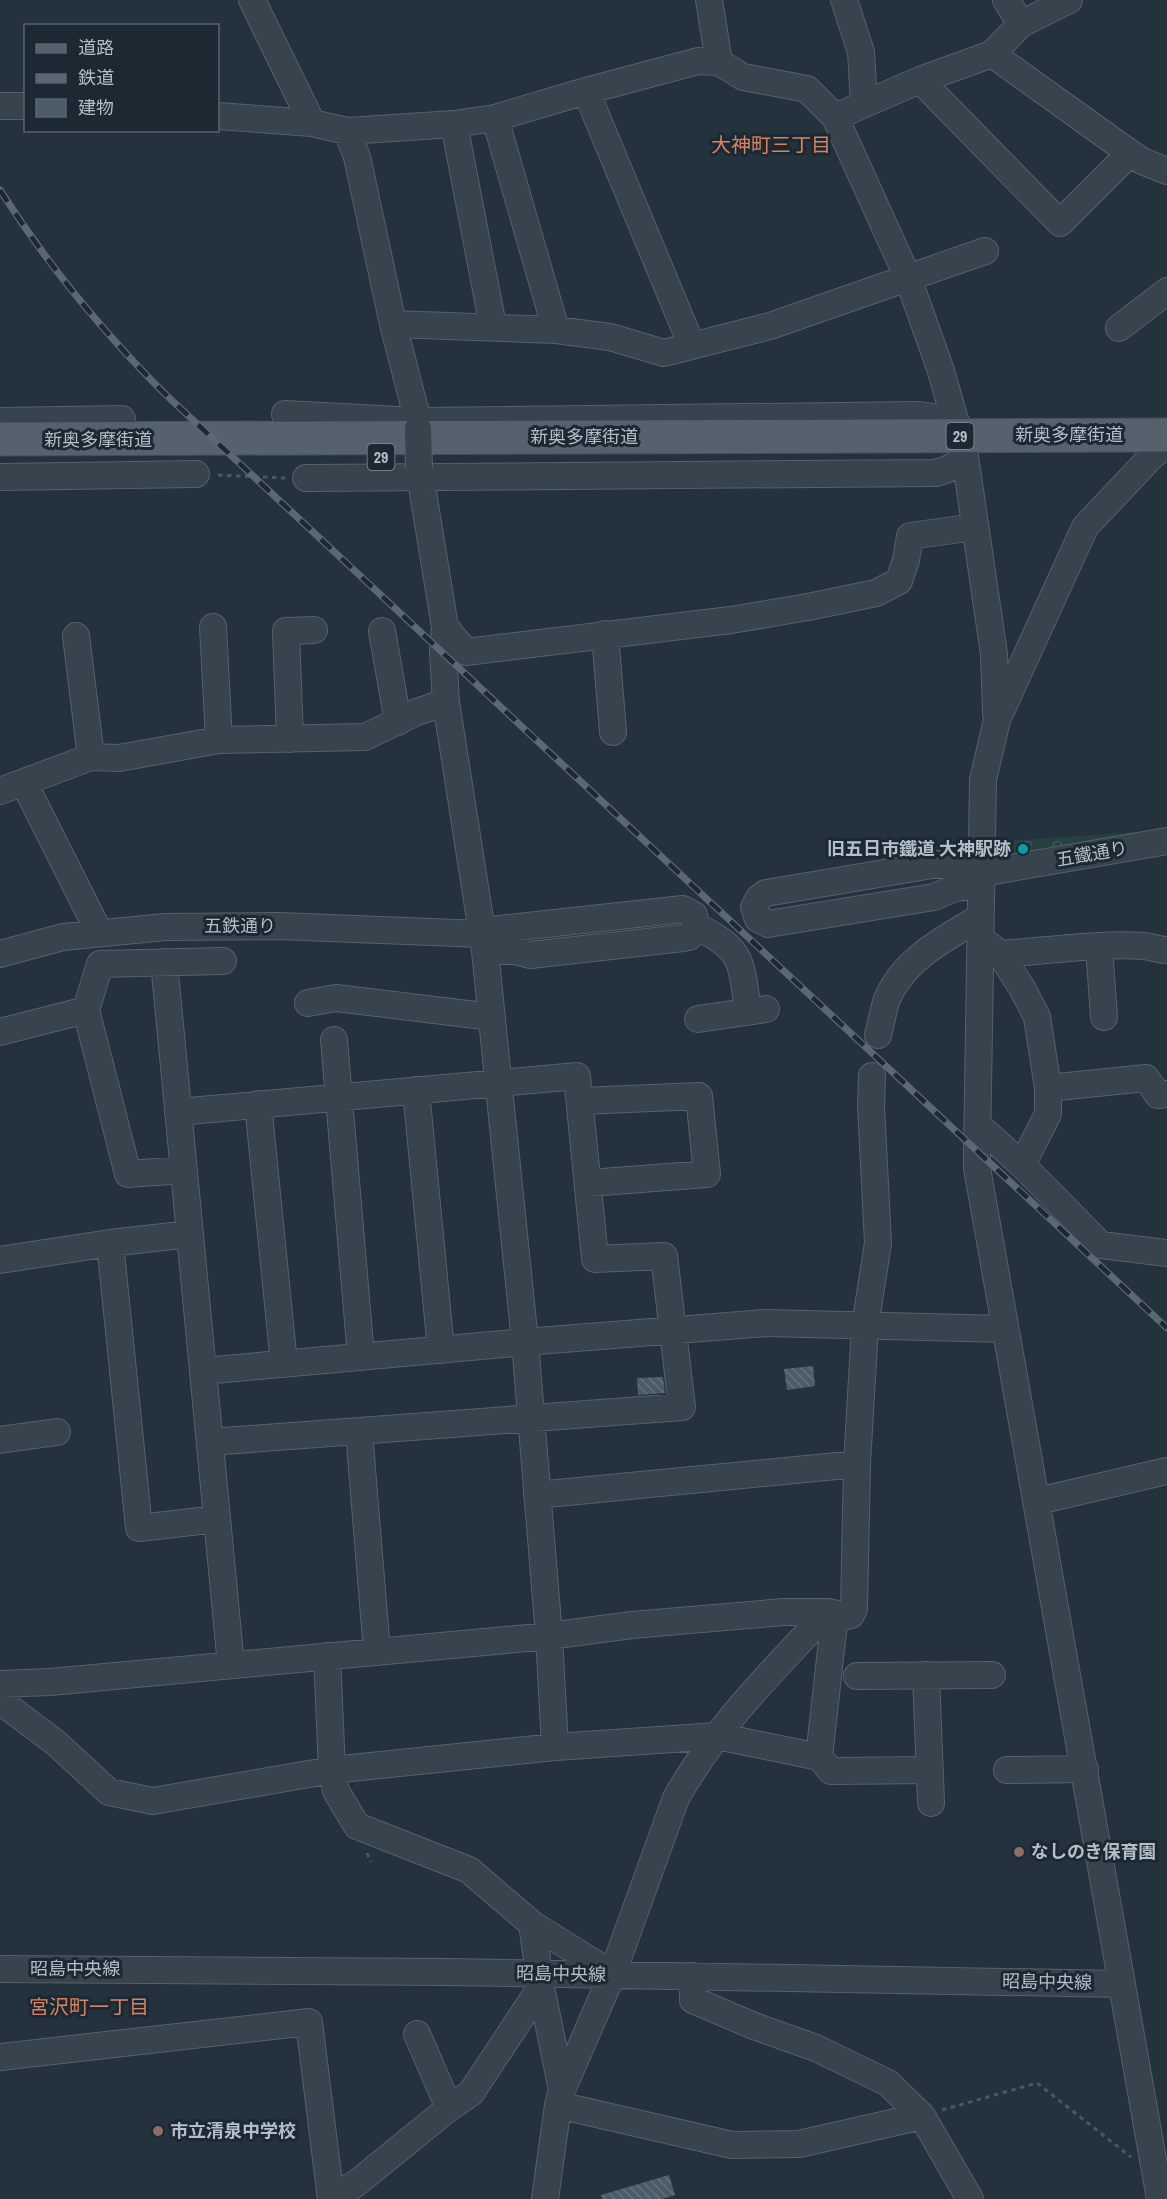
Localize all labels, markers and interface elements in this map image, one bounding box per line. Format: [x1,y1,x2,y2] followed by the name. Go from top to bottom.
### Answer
[24,24,219,132] legend
[78,35,114,60] text: 道路
[78,65,114,90] text: 鉄道
[78,95,114,120] text: 建物
[711,131,831,158] district label: 大神町三丁目
[1015,422,1123,447] street label: 新奥多摩街道
[946,423,974,449] road number: 29
[530,424,638,449] street label: 新奥多摩街道
[44,427,152,452] street label: 新奥多摩街道
[368,444,394,470] road number: 29
[1054,835,1130,872] street label: 五鐵通り
[827,836,1011,861] place label: 旧五日市鐵道 大神駅跡
[1016,842,1030,856] marker: 旧五日市鐵道 大神駅跡
[204,913,276,938] street label: 五鉄通り
[1031,1839,1156,1864] place label: なしのき保育園
[1012,1845,1026,1859] marker: なしのき保育園
[30,1956,120,1981] street label: 昭島中央線
[516,1960,606,1987] street label: 昭島中央線
[1002,1968,1092,1995] street label: 昭島中央線
[29,1993,149,2020] district label: 宮沢町一丁目
[170,2118,296,2143] place label: 市立清泉中学校
[151,2124,165,2138] marker: 市立清泉中学校

